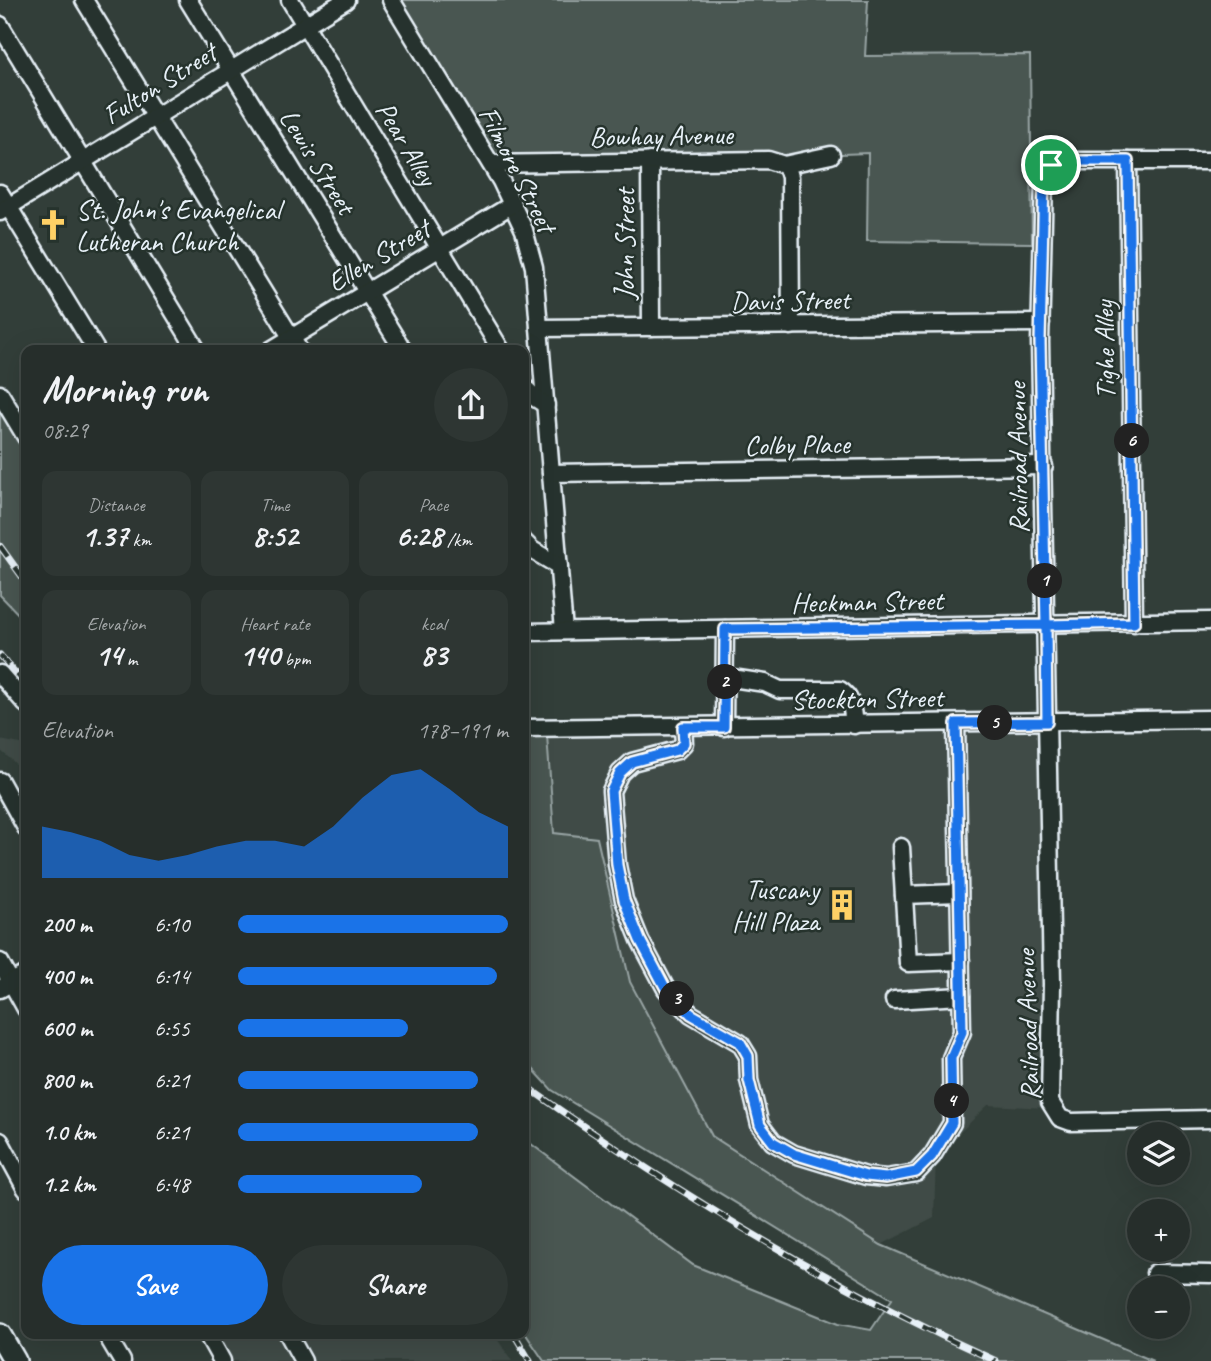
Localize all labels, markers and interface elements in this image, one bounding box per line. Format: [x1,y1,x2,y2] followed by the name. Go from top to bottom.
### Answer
[96,33,226,132] street label: Fulton Street
[368,95,446,194] street label: Pear Alley
[471,100,566,241] street label: Filmore Street
[272,102,365,223] street label: Lewis Street
[589,117,735,154] street label: Bowhay Avenue
[1021,135,1081,195] pin
[1032,146,1070,184] icon: arrive
[607,186,642,301] street label: John Street
[76,192,286,259] place label: St. John's Evangelical Lutheran Church
[36,208,70,242] church icon: St. John's Evangelical Lutheran Church
[320,209,439,300] street label: Ellen Street
[730,282,853,319] street label: Davis Street
[1086,298,1123,400] street label: Tighe Alley
[42,366,208,413] text: Morning run
[434,368,508,442] button: share
[999,380,1036,534] street label: Railroad Avenue
[42,416,88,445] text: 08:29
[1114,424,1150,458] pin: 6
[744,426,852,463] street label: Colby Place
[1127,428,1136,452] text: 6
[88,493,145,517] text: Distance
[260,493,290,517] text: Time
[419,493,448,517] text: Pace
[82,517,128,555] text: 1.37
[252,517,298,555] text: 8:52
[395,517,442,555] text: 6:28
[128,528,151,552] text: km
[442,528,472,552] text: /km
[1028,564,1062,598] pin: 1
[1040,568,1049,592] text: 1
[791,583,946,620] street label: Heckman Street
[87,612,146,636] text: Elevation
[240,612,310,636] text: Heart rate
[421,612,446,636] text: kcal
[95,636,122,674] text: 14
[239,636,280,674] text: 140
[420,636,447,674] text: 83
[122,647,137,671] text: m
[280,647,311,671] text: bpm
[708,664,742,700] pin: 2
[720,669,729,693] text: 2
[791,680,946,717] street label: Stockton Street
[978,706,1012,740] pin: 5
[990,710,999,734] text: 5
[42,716,113,745] text: Elevation
[417,716,508,745] text: 178–191 m
[732,872,822,939] place label: Tuscany Hill Plaza
[825,888,859,922] building icon: Tuscany Hill Plaza
[42,910,92,939] text: 200 m
[154,910,190,939] text: 6:10
[1007,947,1048,1101] street label: Railroad Avenue
[42,962,92,991] text: 400 m
[154,962,190,991] text: 6:14
[660,982,694,1016] pin: 3
[672,986,681,1010] text: 3
[42,1014,92,1043] text: 600 m
[154,1014,190,1043] text: 6:55
[42,1066,92,1095] text: 800 m
[154,1066,190,1095] text: 6:21
[934,1084,970,1118] pin: 4
[947,1088,956,1112] text: 4
[42,1118,96,1147] text: 1.0 km
[154,1118,190,1147] text: 6:21
[1127,1122,1190,1339] map controls
[1127,1122,1190,1185] button: layers
[42,1170,96,1199] text: 1.2 km
[154,1170,190,1199] text: 6:48
[1127,1199,1190,1262] button: +
[42,1245,268,1325] button: Save
[282,1245,508,1325] button: Share
[1127,1276,1190,1339] button: −

